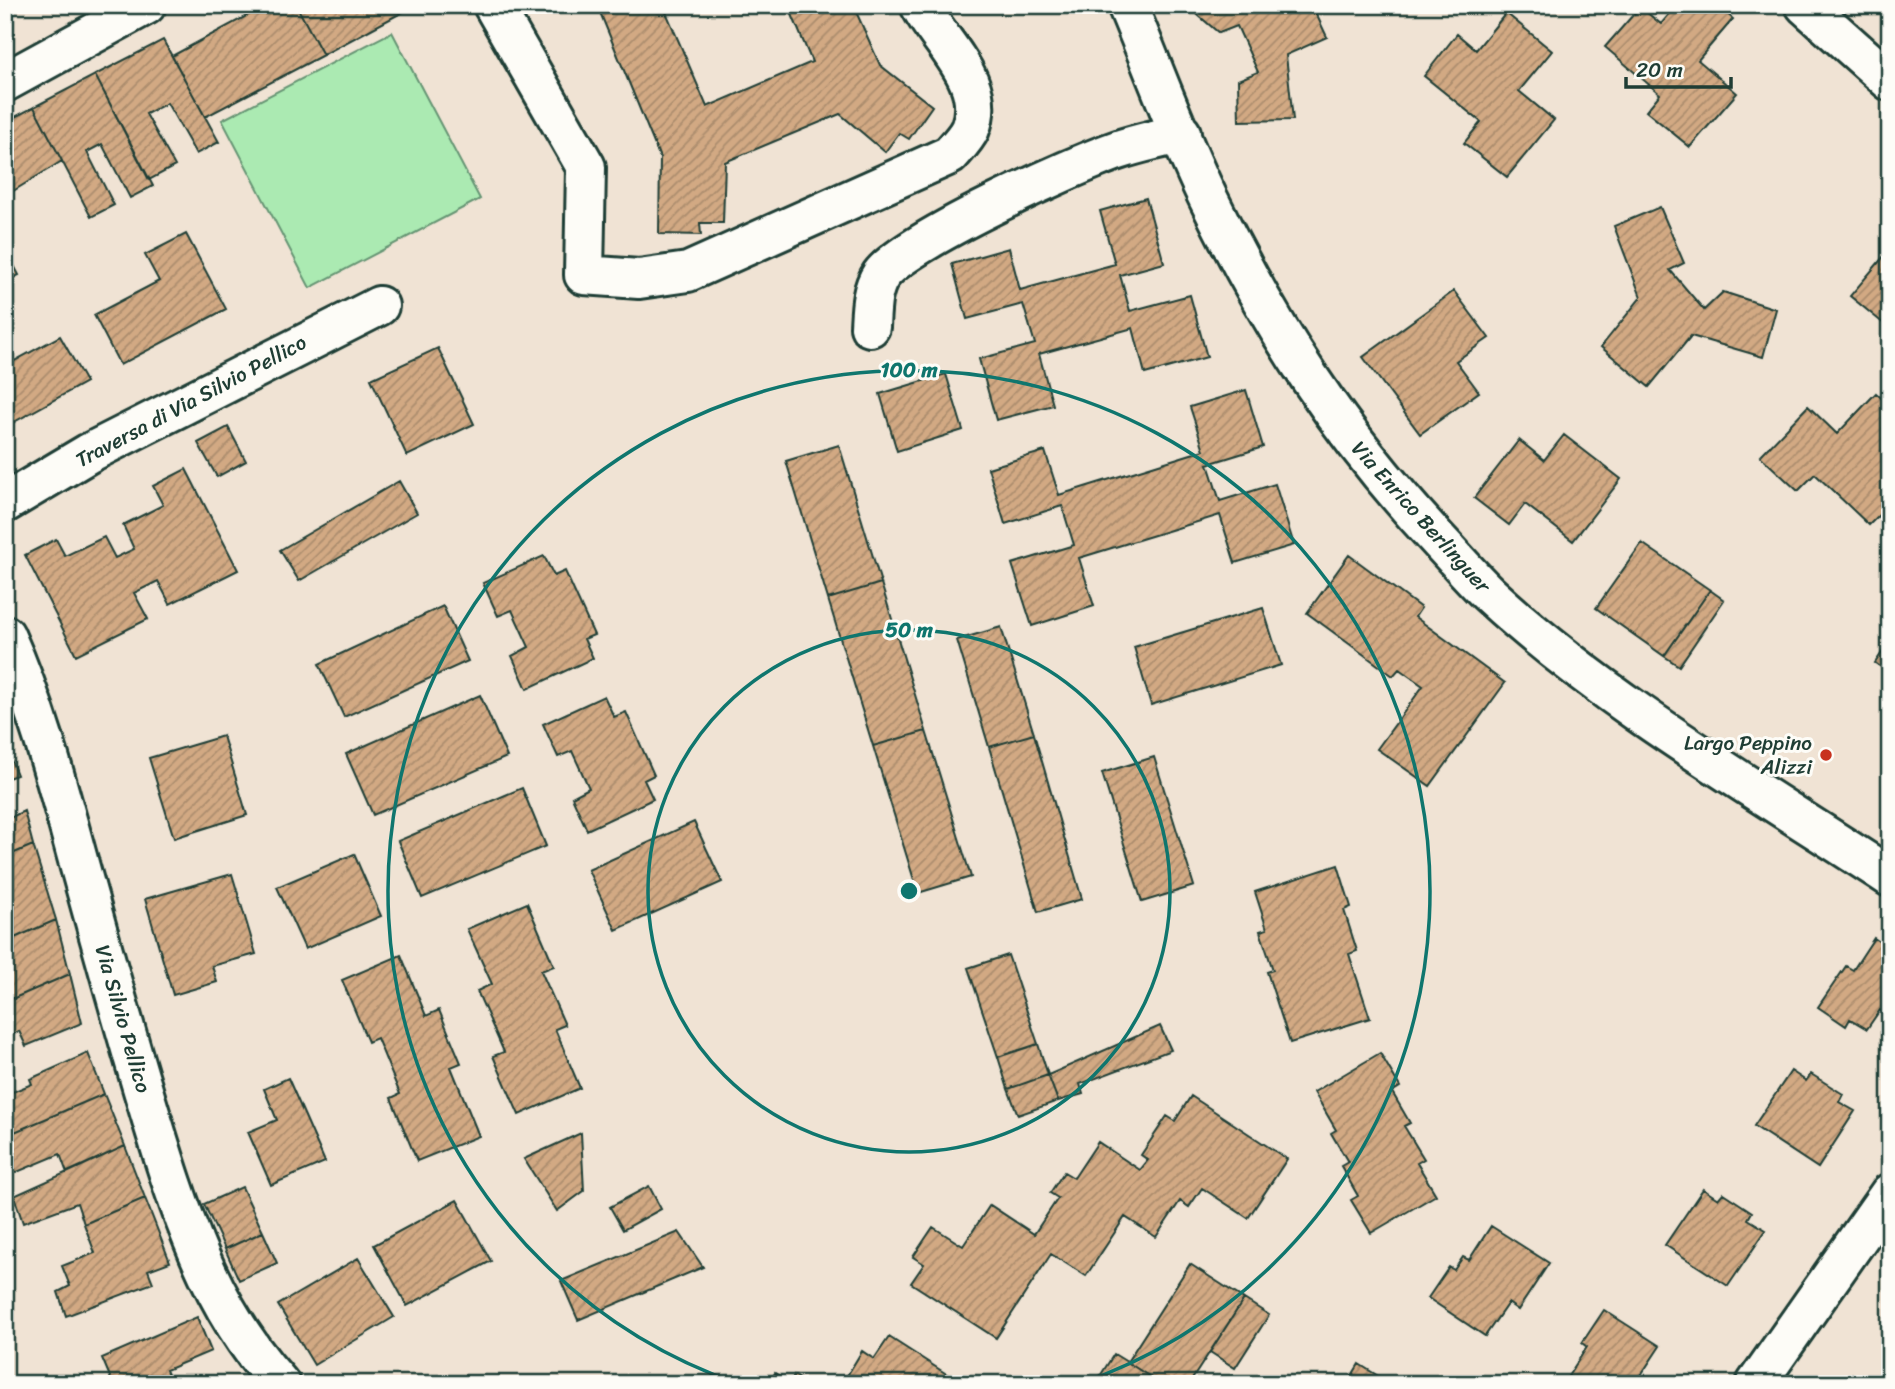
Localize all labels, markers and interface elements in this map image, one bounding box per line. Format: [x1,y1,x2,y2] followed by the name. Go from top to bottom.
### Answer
[1626,46,1730,90] scale bar
[1636,51,1683,89] text: 20 m
[68,324,314,478] street label: Traversa di Via Silvio Pellico
[880,351,938,389] text: 100 m
[1342,432,1501,603] street label: Via Enrico Berlinguer
[885,611,934,649] text: 50 m
[1684,724,1813,786] place label: Largo Peppino Alizzi
[1818,747,1834,763] marker: Largo Peppino Alizzi
[897,879,921,903] centre of rings
[84,940,162,1098] street label: Via Silvio Pellico

